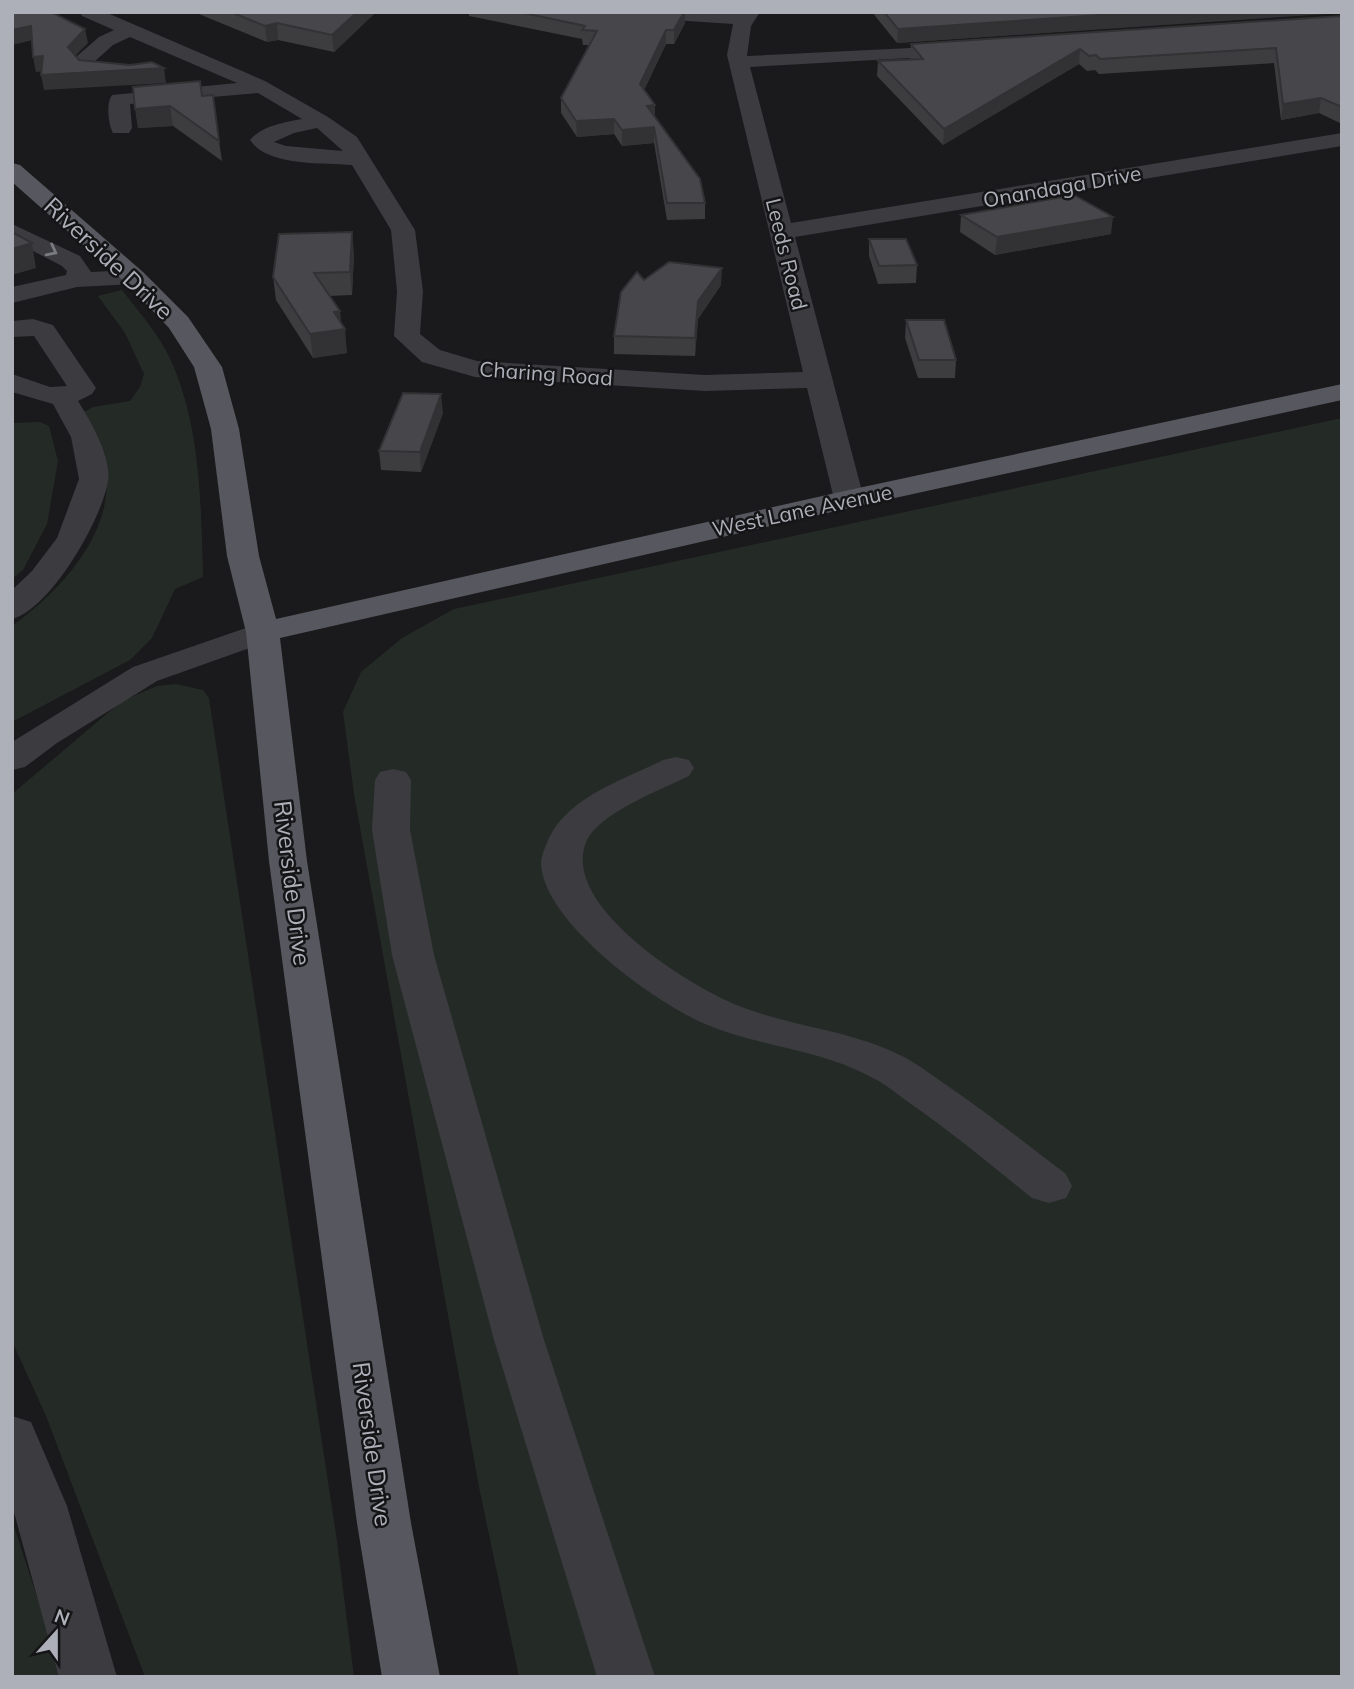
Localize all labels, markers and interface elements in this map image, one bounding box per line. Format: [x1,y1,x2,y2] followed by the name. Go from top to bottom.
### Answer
[981,159,1143,213] street label: Onandaga Drive
[38,190,180,326] street label: Riverside Drive
[761,195,813,313] street label: Leeds Road
[45,242,57,256] one-way arrow
[478,355,614,391] street label: Charing Road
[710,478,894,542] street label: West Lane Avenue
[268,799,318,967] street label: Riverside Drive
[347,1360,399,1528] street label: Riverside Drive
[21,1598,91,1668] north arrow
[51,1603,73,1631] text: N

